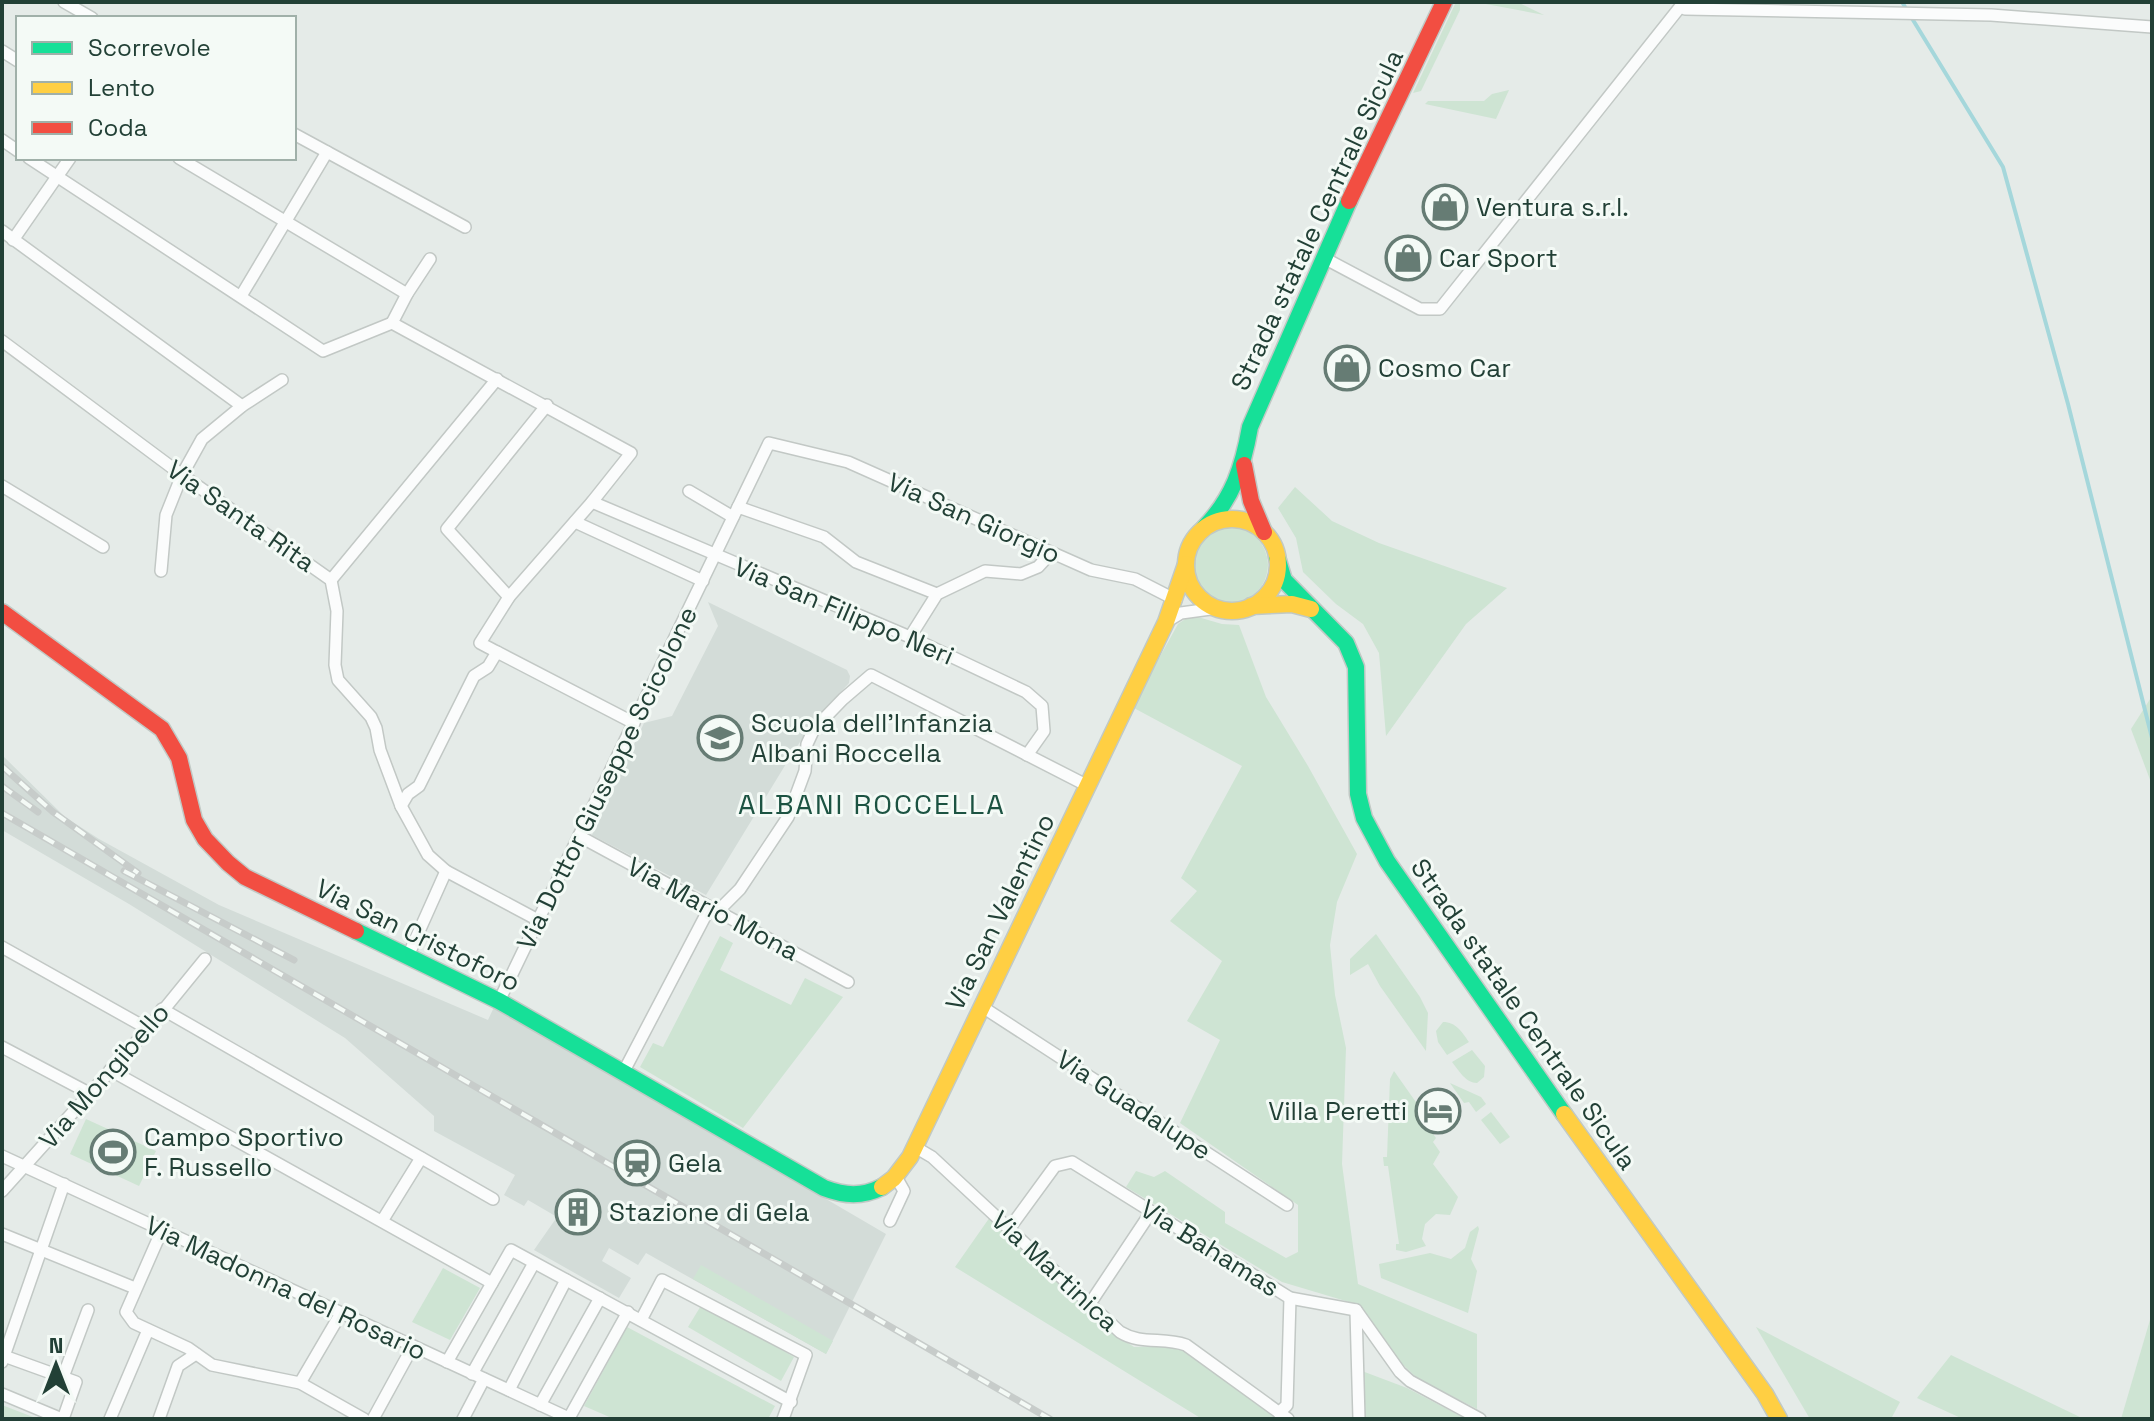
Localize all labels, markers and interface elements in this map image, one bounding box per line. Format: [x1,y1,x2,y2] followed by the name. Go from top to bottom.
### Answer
[16,16,296,160] legend
[88,32,211,63] text: Scorrevole
[1223,44,1411,396] street label: Strada statale Centrale Sicula
[88,72,155,103] text: Lento
[88,112,148,143] text: Coda
[1421,183,1469,231] shop icon: Ventura s.r.l.
[1476,190,1629,224] place label: Ventura s.r.l.
[1384,234,1432,282] shop icon: Car Sport
[1439,241,1558,275] place label: Car Sport
[1323,344,1371,392] shop icon: Cosmo Car
[1378,351,1511,385] place label: Cosmo Car
[160,452,322,580] street label: Via Santa Rita
[882,465,1066,571] street label: Via San Giorgio
[729,549,959,673] street label: Via San Filippo Neri
[509,601,705,955] street label: Via Dottor Giuseppe Scicolone
[751,706,993,770] place label: Scuola dell'Infanzia Albani Roccella
[696,714,744,762] school or university icon: Scuola dell'Infanzia Albani Roccella
[738,786,1006,822] district label: ALBANI ROCCELLA
[938,808,1062,1016] street label: Via San Valentino
[621,849,805,969] street label: Via Mario Mona
[1403,852,1645,1176] street label: Strada statale Centrale Sicula
[310,871,526,999] street label: Via San Cristoforo
[31,996,177,1156] street label: Via Mongibello
[1050,1042,1218,1168] street label: Via Guadalupe
[1414,1087,1462,1135] hotel icon: Villa Peretti
[1268,1094,1407,1128] place label: Villa Peretti
[144,1120,344,1184] place label: Campo Sportivo F. Russello
[89,1128,137,1176] sports icon: Campo Sportivo F. Russello
[613,1139,661,1187] station icon: Gela
[668,1146,722,1180] place label: Gela
[554,1188,602,1236] building icon: Stazione di Gela
[1134,1192,1286,1304] street label: Via Bahamas
[609,1195,809,1229] place label: Stazione di Gela
[984,1203,1126,1339] street label: Via Martinica
[140,1208,432,1368] street label: Via Madonna del Rosario
[16,1325,96,1405] north arrow
[49,1331,63,1359] text: N

